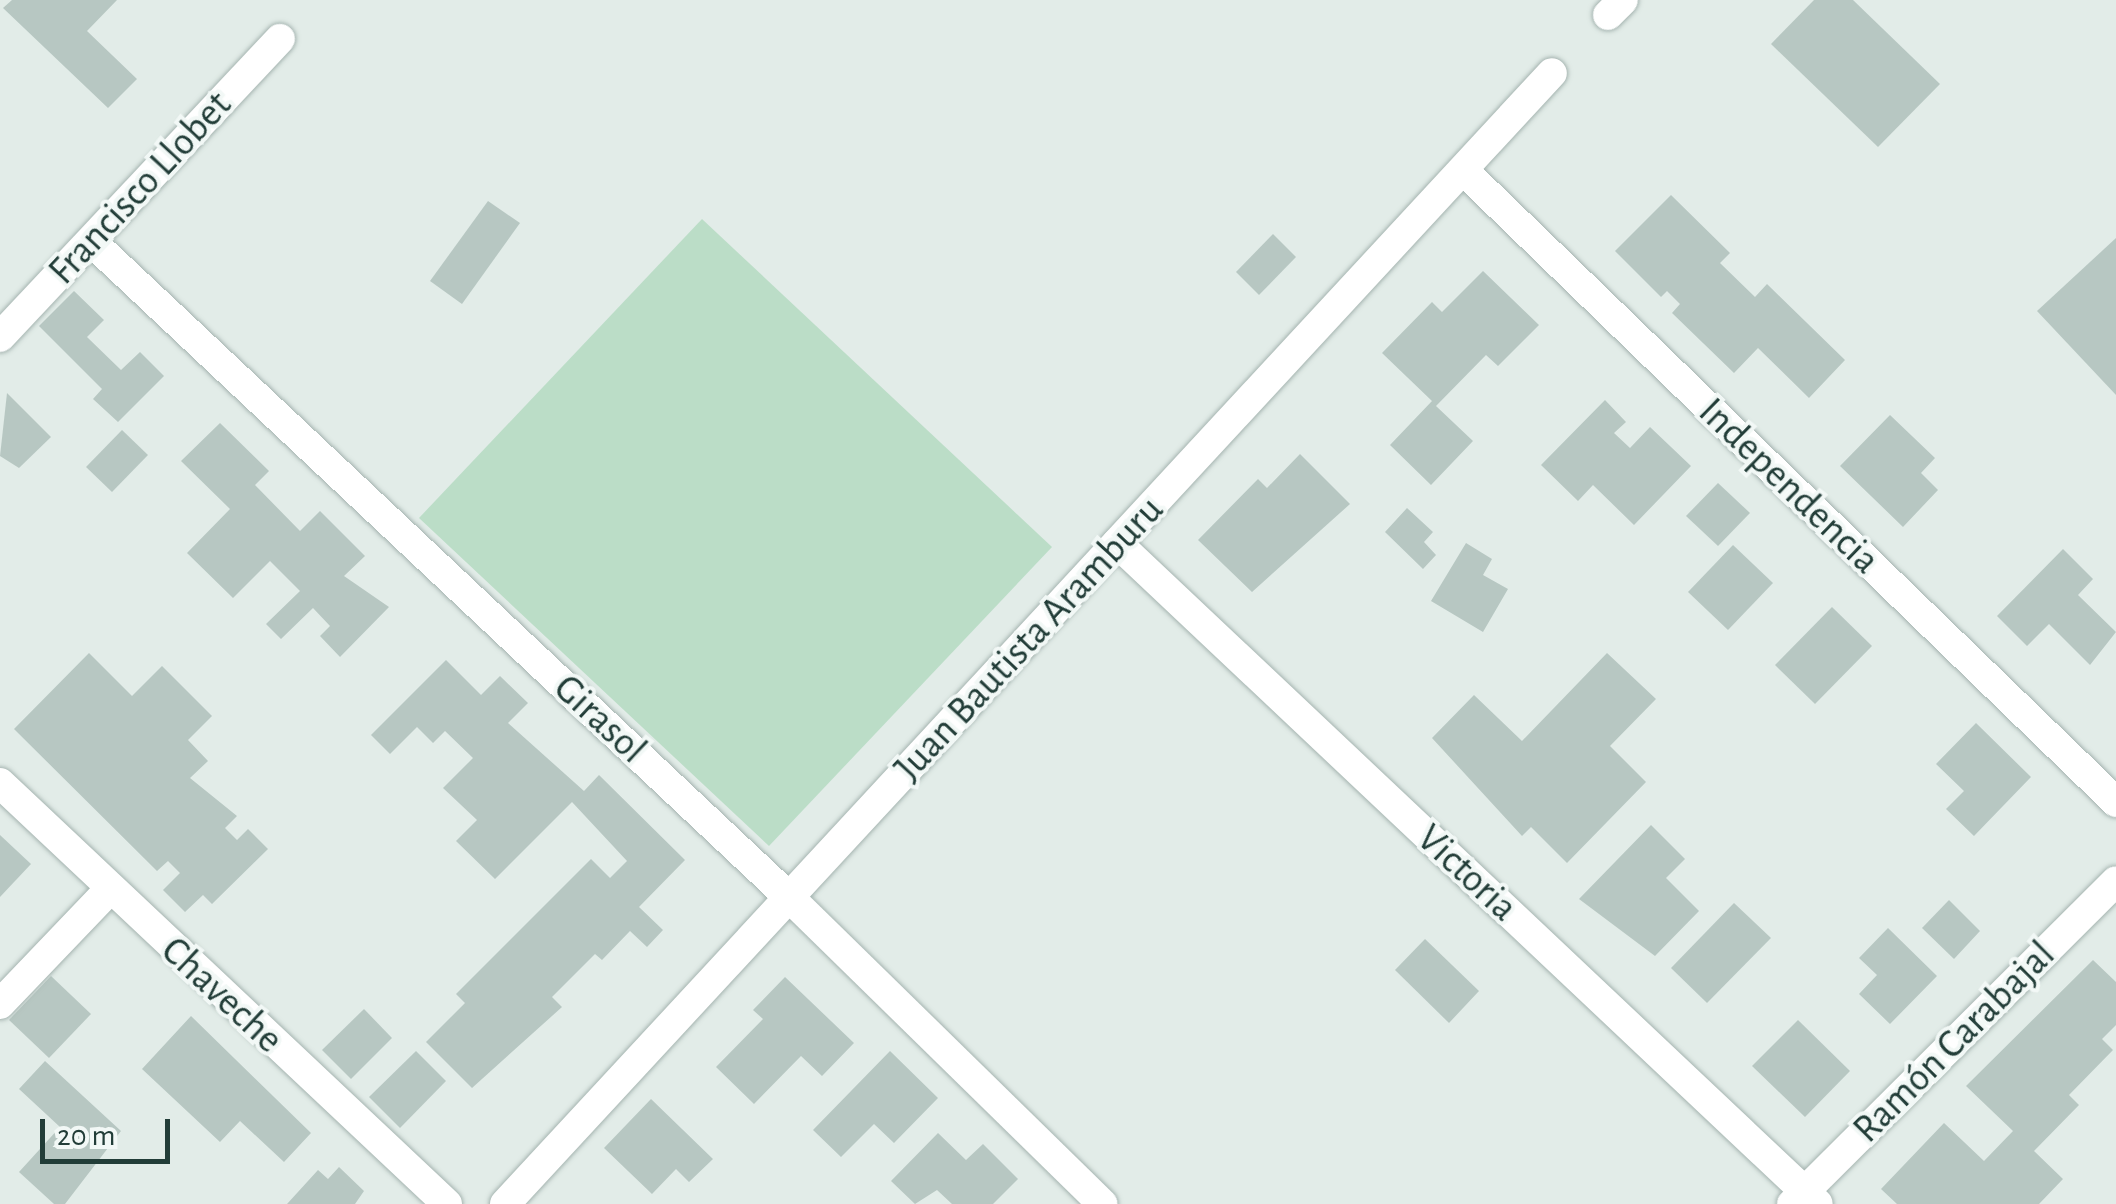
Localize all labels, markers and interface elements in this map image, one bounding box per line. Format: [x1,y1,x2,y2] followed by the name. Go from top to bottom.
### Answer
[38,81,242,295] street label: Francisco Llobet
[1689,388,1889,584] street label: Independencia
[884,486,1174,792] street label: Juan Bautista Aramburu
[544,664,656,774] street label: Girasol
[1407,814,1527,932] street label: Victoria
[151,927,293,1063] street label: Chaveche
[1843,931,2065,1153] street label: Ramón Carabajal
[45,1099,175,1161] scale bar
[57,1121,115,1151] text: 20 m

